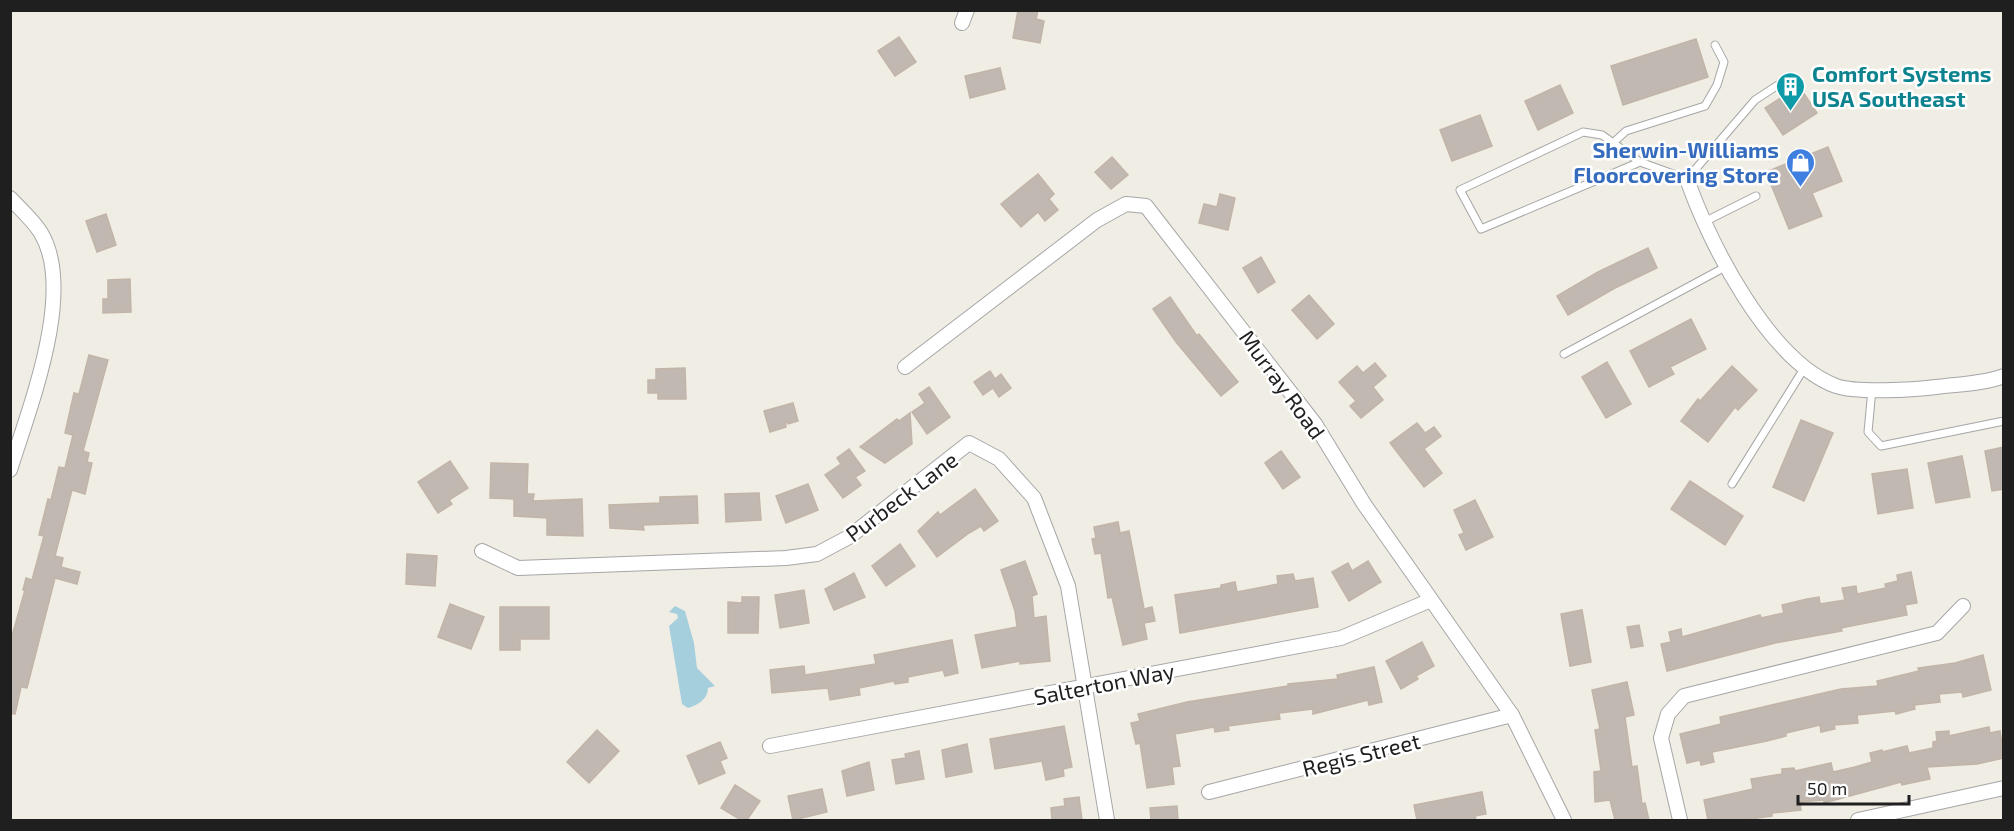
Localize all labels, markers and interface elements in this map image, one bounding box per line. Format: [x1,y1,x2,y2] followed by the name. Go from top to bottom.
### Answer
[1812,60,1992,111] place label: Comfort Systems USA Southeast
[1775,70,1807,112] building icon: Comfort Systems USA Southeast
[1573,136,1779,187] place label: Sherwin-Williams Floorcovering Store
[1784,146,1816,188] shop icon: Sherwin-Williams Floorcovering Store
[1235,324,1331,444] street label: Murray Road
[840,445,962,547] street label: Purbeck Lane
[1032,657,1177,709] street label: Salterton Way
[1300,727,1422,781] street label: Regis Street
[1798,768,1909,806] scale bar
[1807,777,1847,799] text: 50 m

